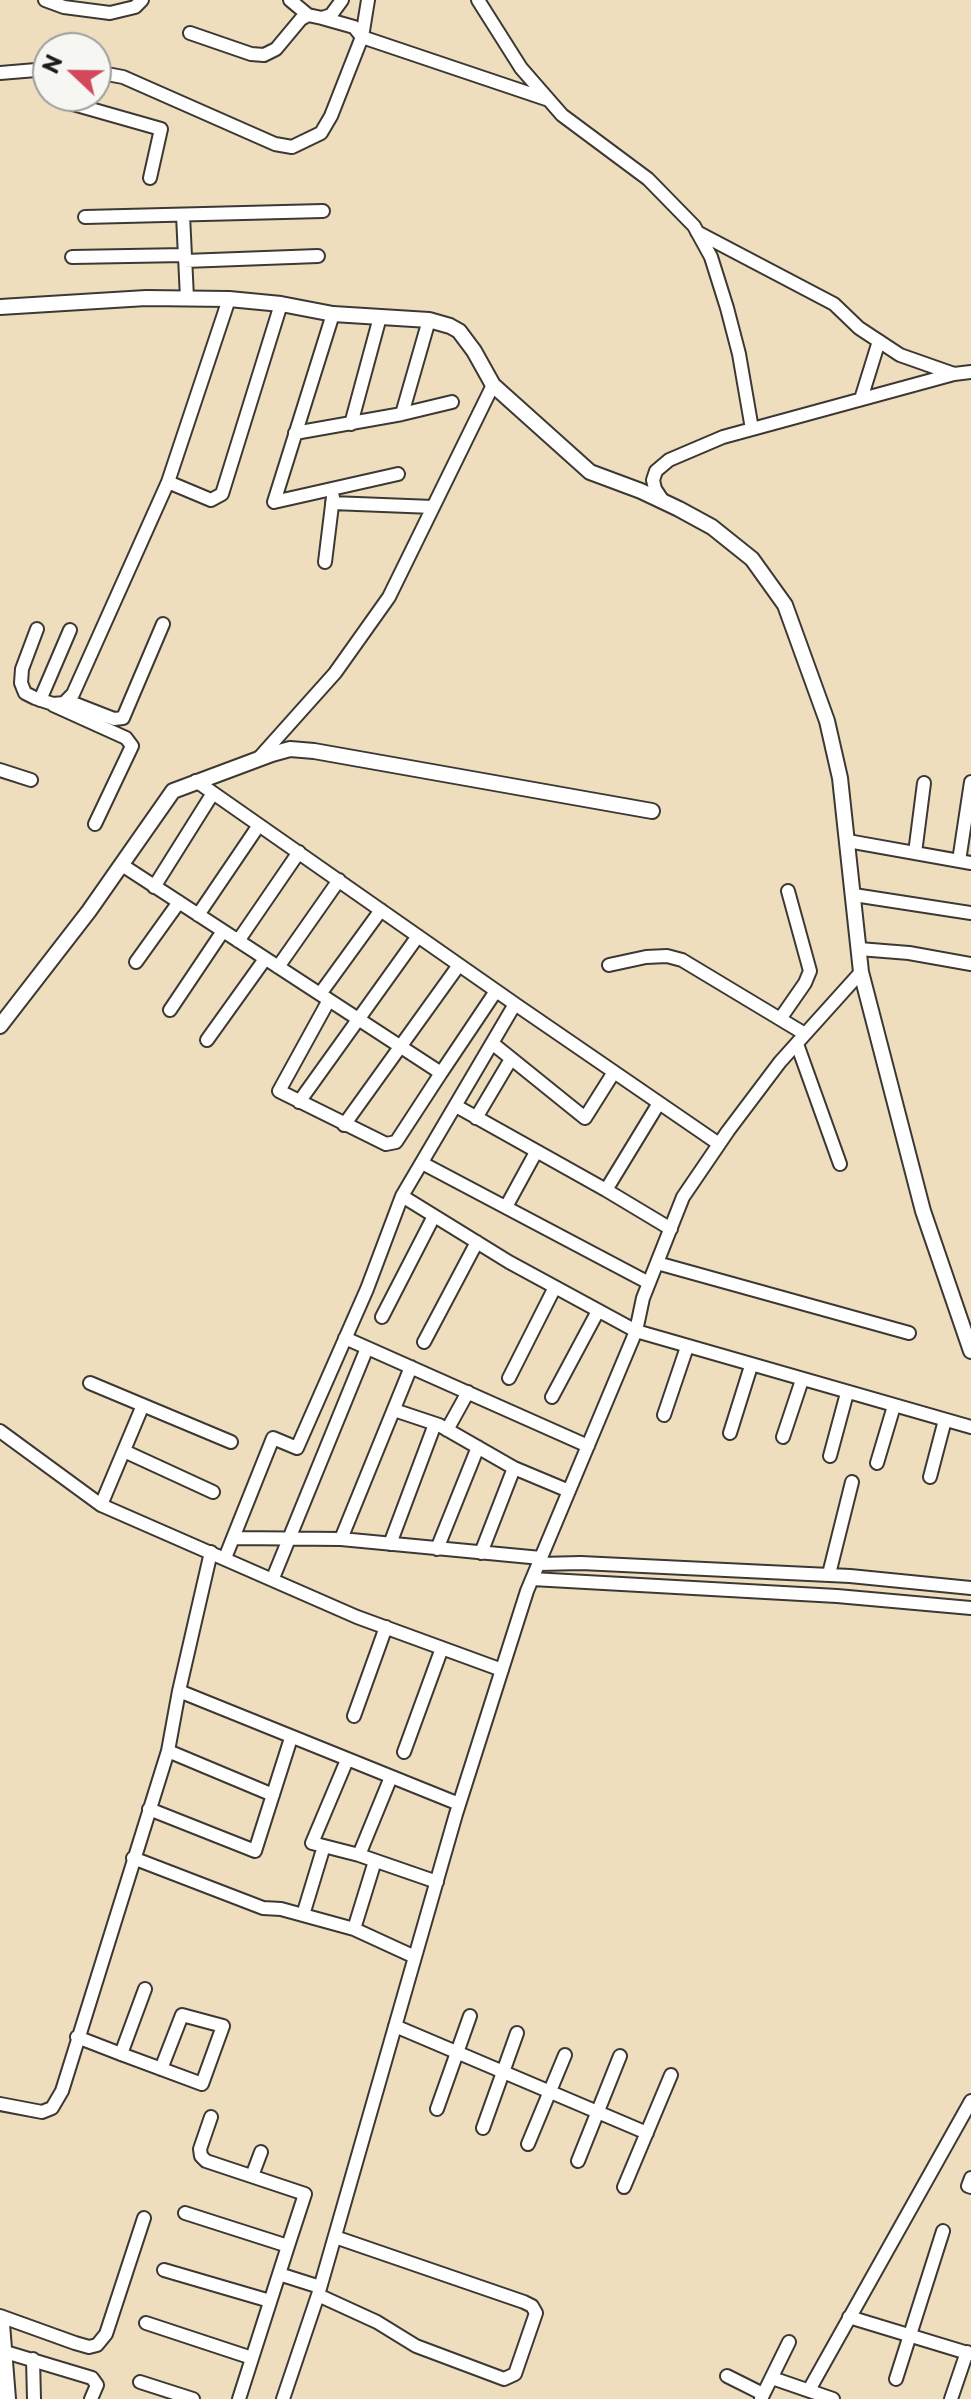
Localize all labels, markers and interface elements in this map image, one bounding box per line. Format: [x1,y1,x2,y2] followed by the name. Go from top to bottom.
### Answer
[32,32,112,112] north arrow
[33,49,70,78] text: N

